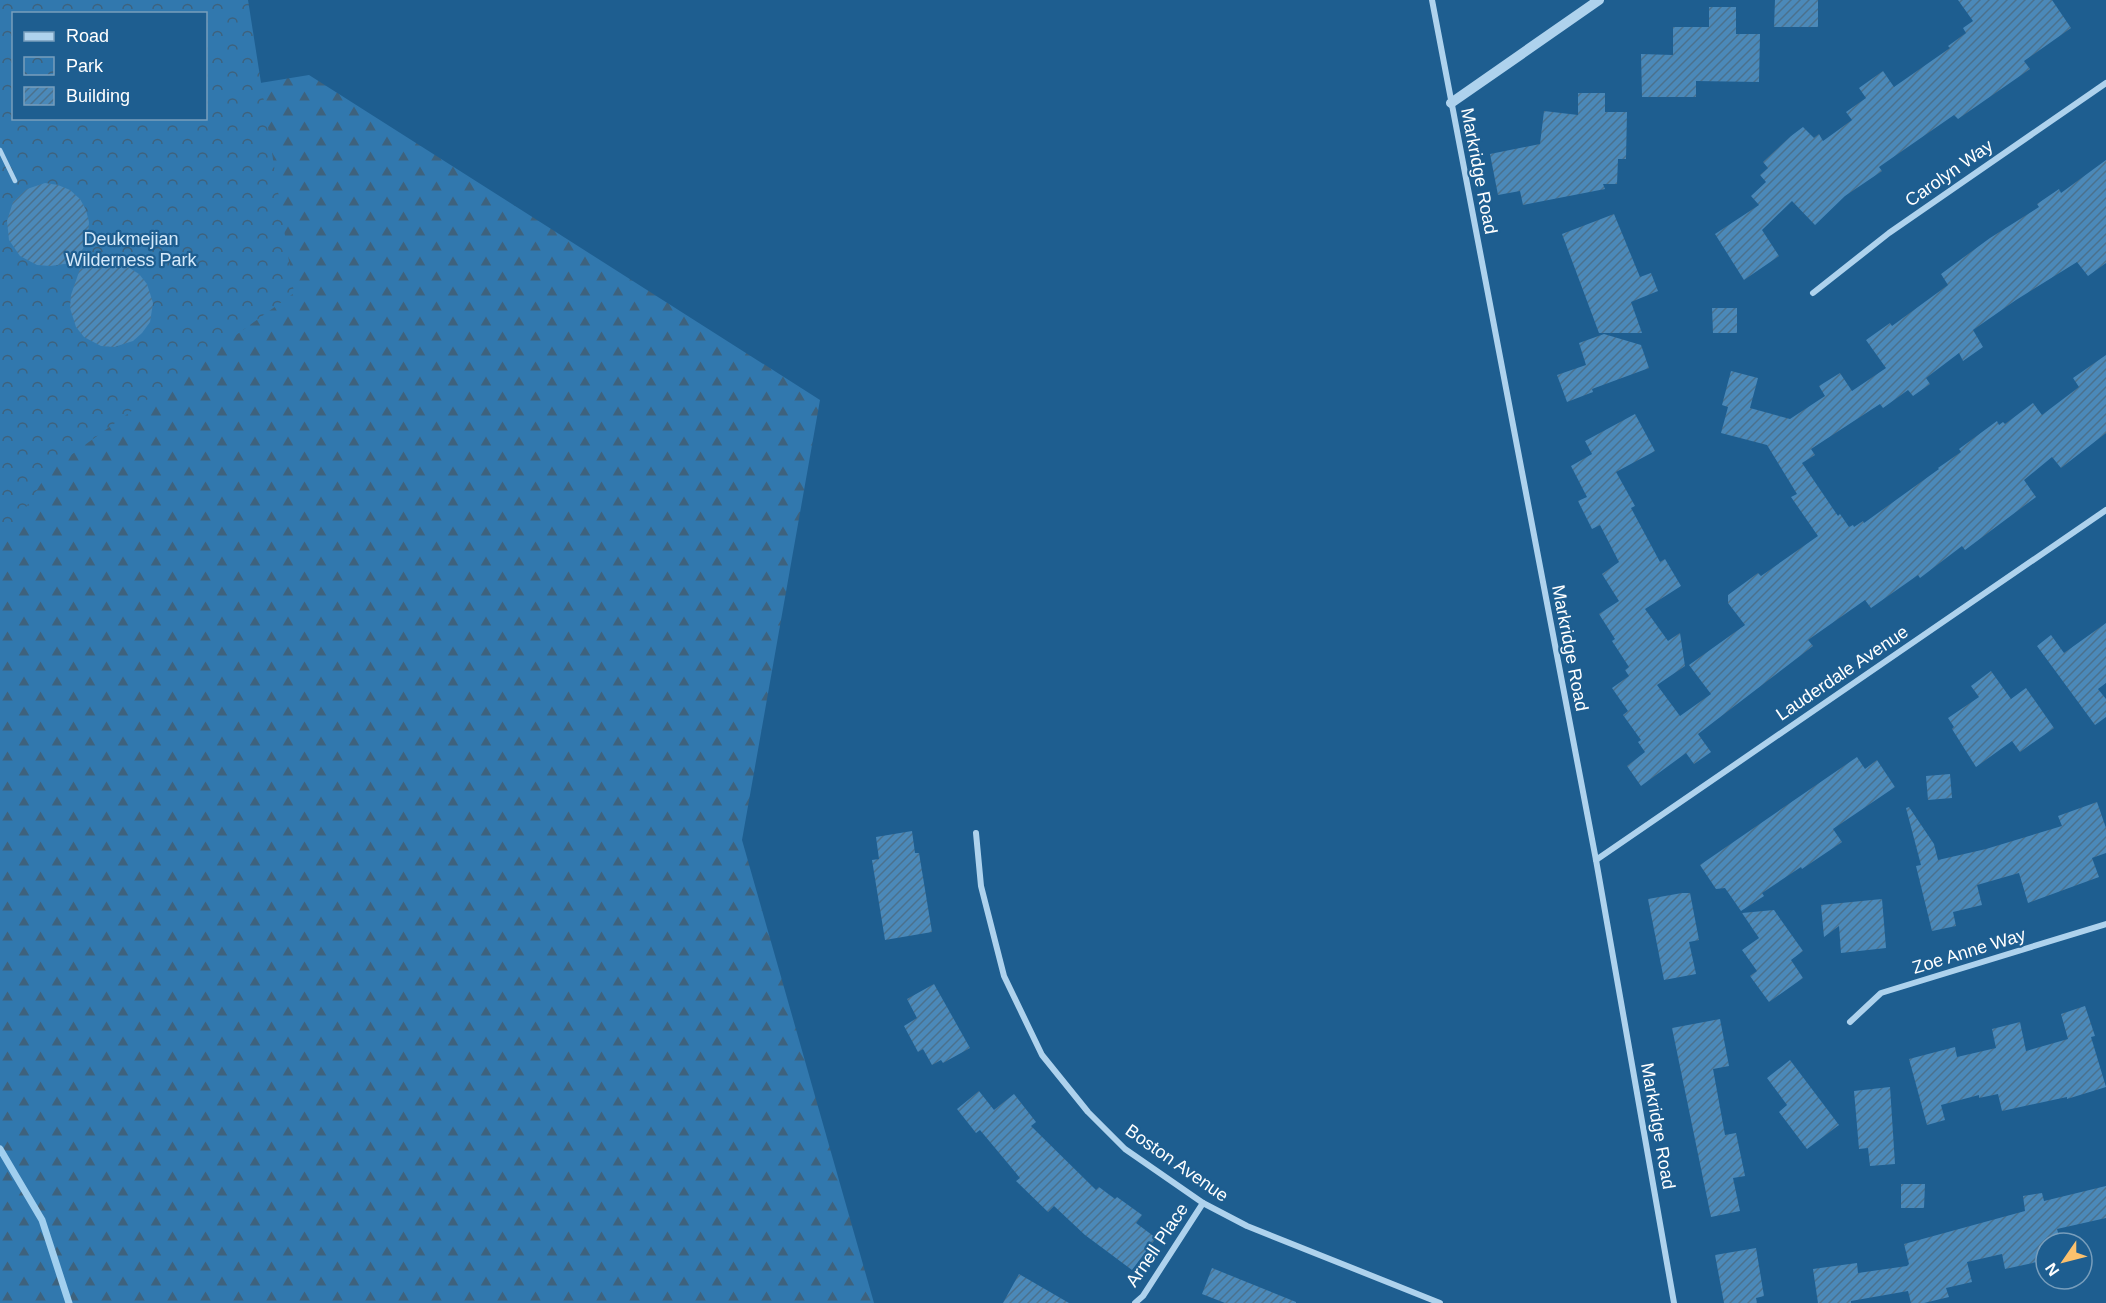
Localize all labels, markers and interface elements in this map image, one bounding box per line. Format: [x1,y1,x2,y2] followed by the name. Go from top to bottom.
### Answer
[12,12,207,120] legend
[66,26,109,46] text: Road
[66,56,104,76] text: Park
[66,86,130,106] text: Building
[1457,106,1501,236] street label: Markridge Road
[1901,135,1997,211] street label: Carolyn Way
[65,229,198,270] park label: Deukmejian Wilderness Park
[1548,583,1592,713] street label: Markridge Road
[1772,621,1912,725] street label: Lauderdale Avenue
[1910,924,2028,978] street label: Zoe Anne Way
[1637,1061,1679,1191] street label: Markridge Road
[1122,1120,1232,1206] street label: Boston Avenue
[1122,1200,1192,1290] street label: Arnell Place
[2034,1231,2094,1291] north arrow
[2042,1260,2062,1279] text: N

